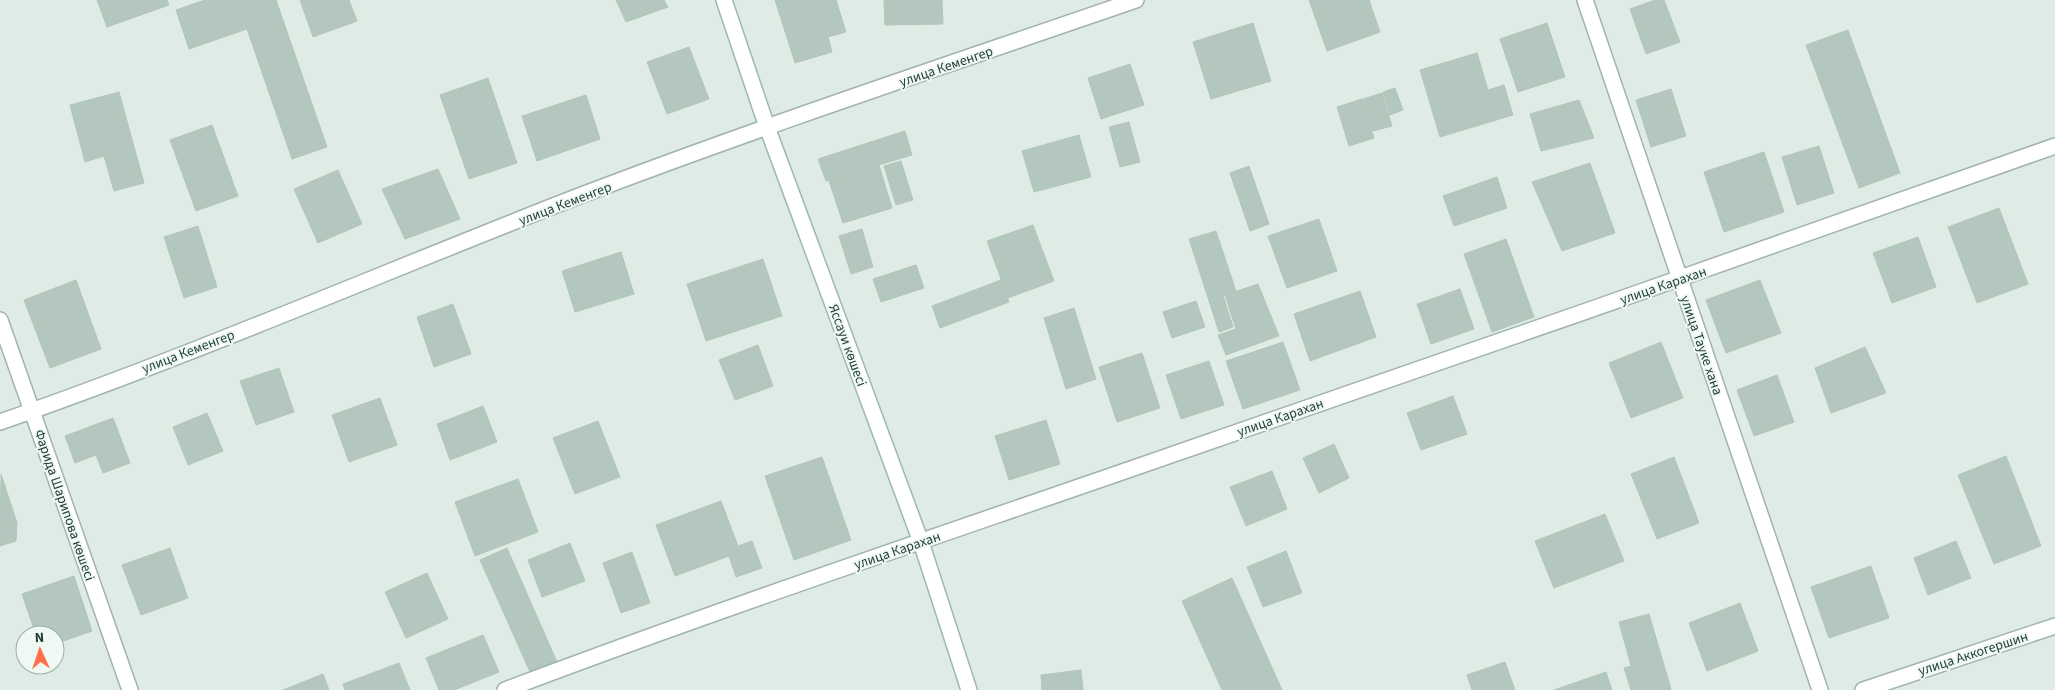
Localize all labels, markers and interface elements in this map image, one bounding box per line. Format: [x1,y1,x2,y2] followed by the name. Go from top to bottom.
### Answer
[897,41,996,92] street label: улица Кеменгер
[516,177,615,231] street label: улица Кеменгер
[1617,262,1709,310] street label: улица Карахан
[1675,293,1727,398] street label: улица Тауке хана
[823,301,871,389] street label: Яссауи көшесі
[139,325,238,379] street label: улица Кеменгер
[1234,394,1326,442] street label: улица Карахан
[29,427,99,584] street label: Фарида Шарипова көшесі
[851,527,943,575] street label: улица Карахан
[15,625,65,675] north arrow
[1916,627,2031,681] street label: улица Аккогершин
[34,628,45,648] text: N

